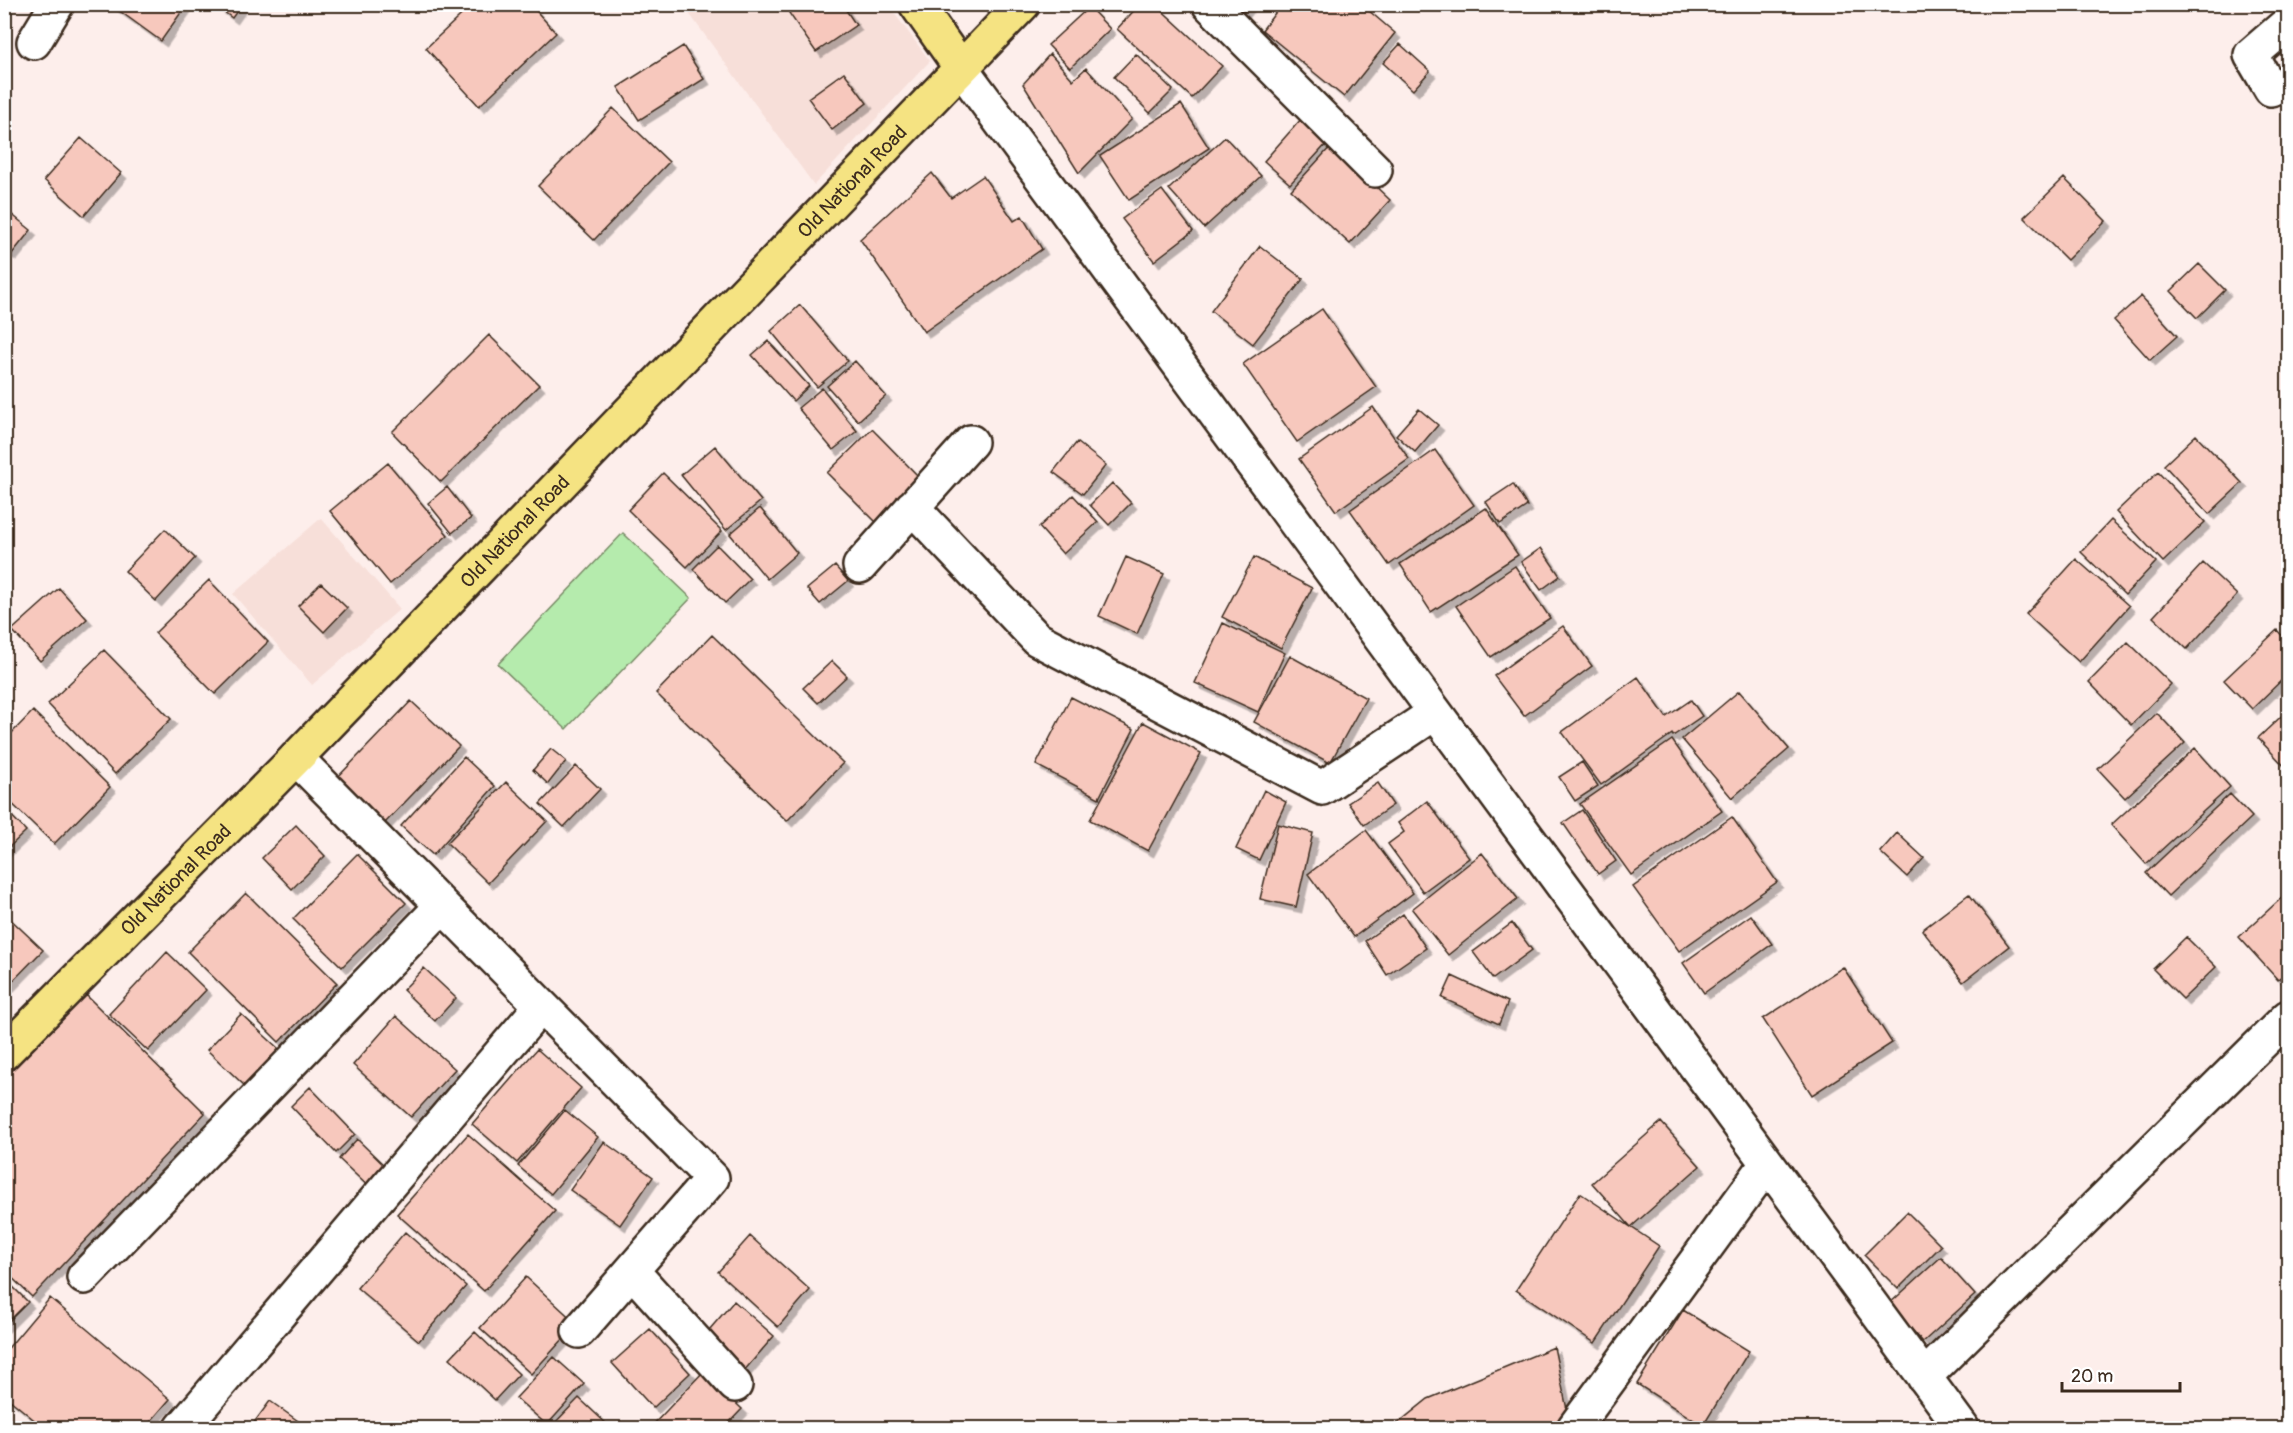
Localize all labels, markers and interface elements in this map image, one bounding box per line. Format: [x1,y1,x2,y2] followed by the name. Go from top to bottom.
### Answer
[792,120,912,243] street label: Old National Road
[454,470,575,593] street label: Old National Road
[115,818,236,941] street label: Old National Road
[2062,1355,2180,1393] scale bar
[2071,1365,2113,1388] text: 20 m

